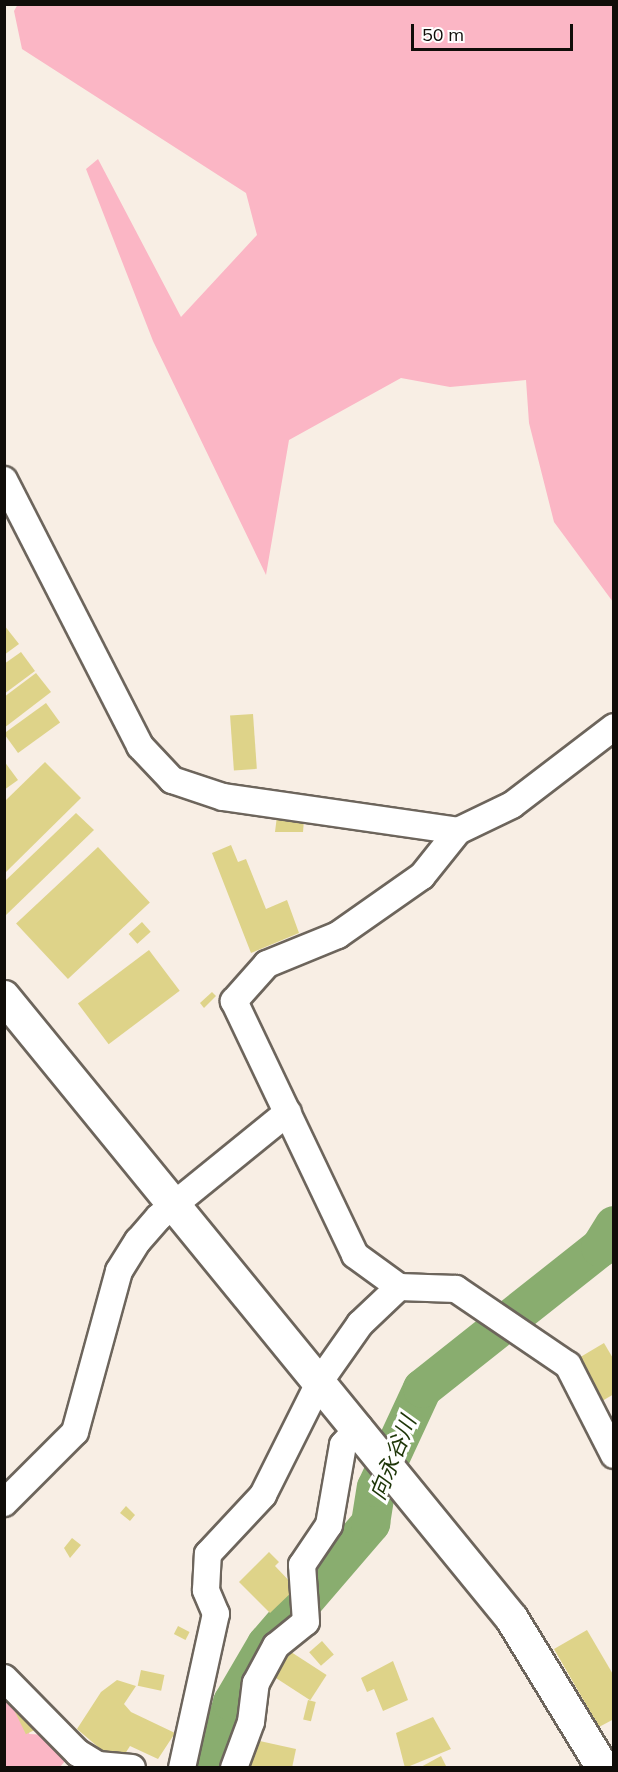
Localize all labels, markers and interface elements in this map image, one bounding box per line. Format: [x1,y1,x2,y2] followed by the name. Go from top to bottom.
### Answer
[414,12,576,50] scale bar
[422,23,464,46] text: 50 m
[364,1412,422,1504] water label: 向永谷川

